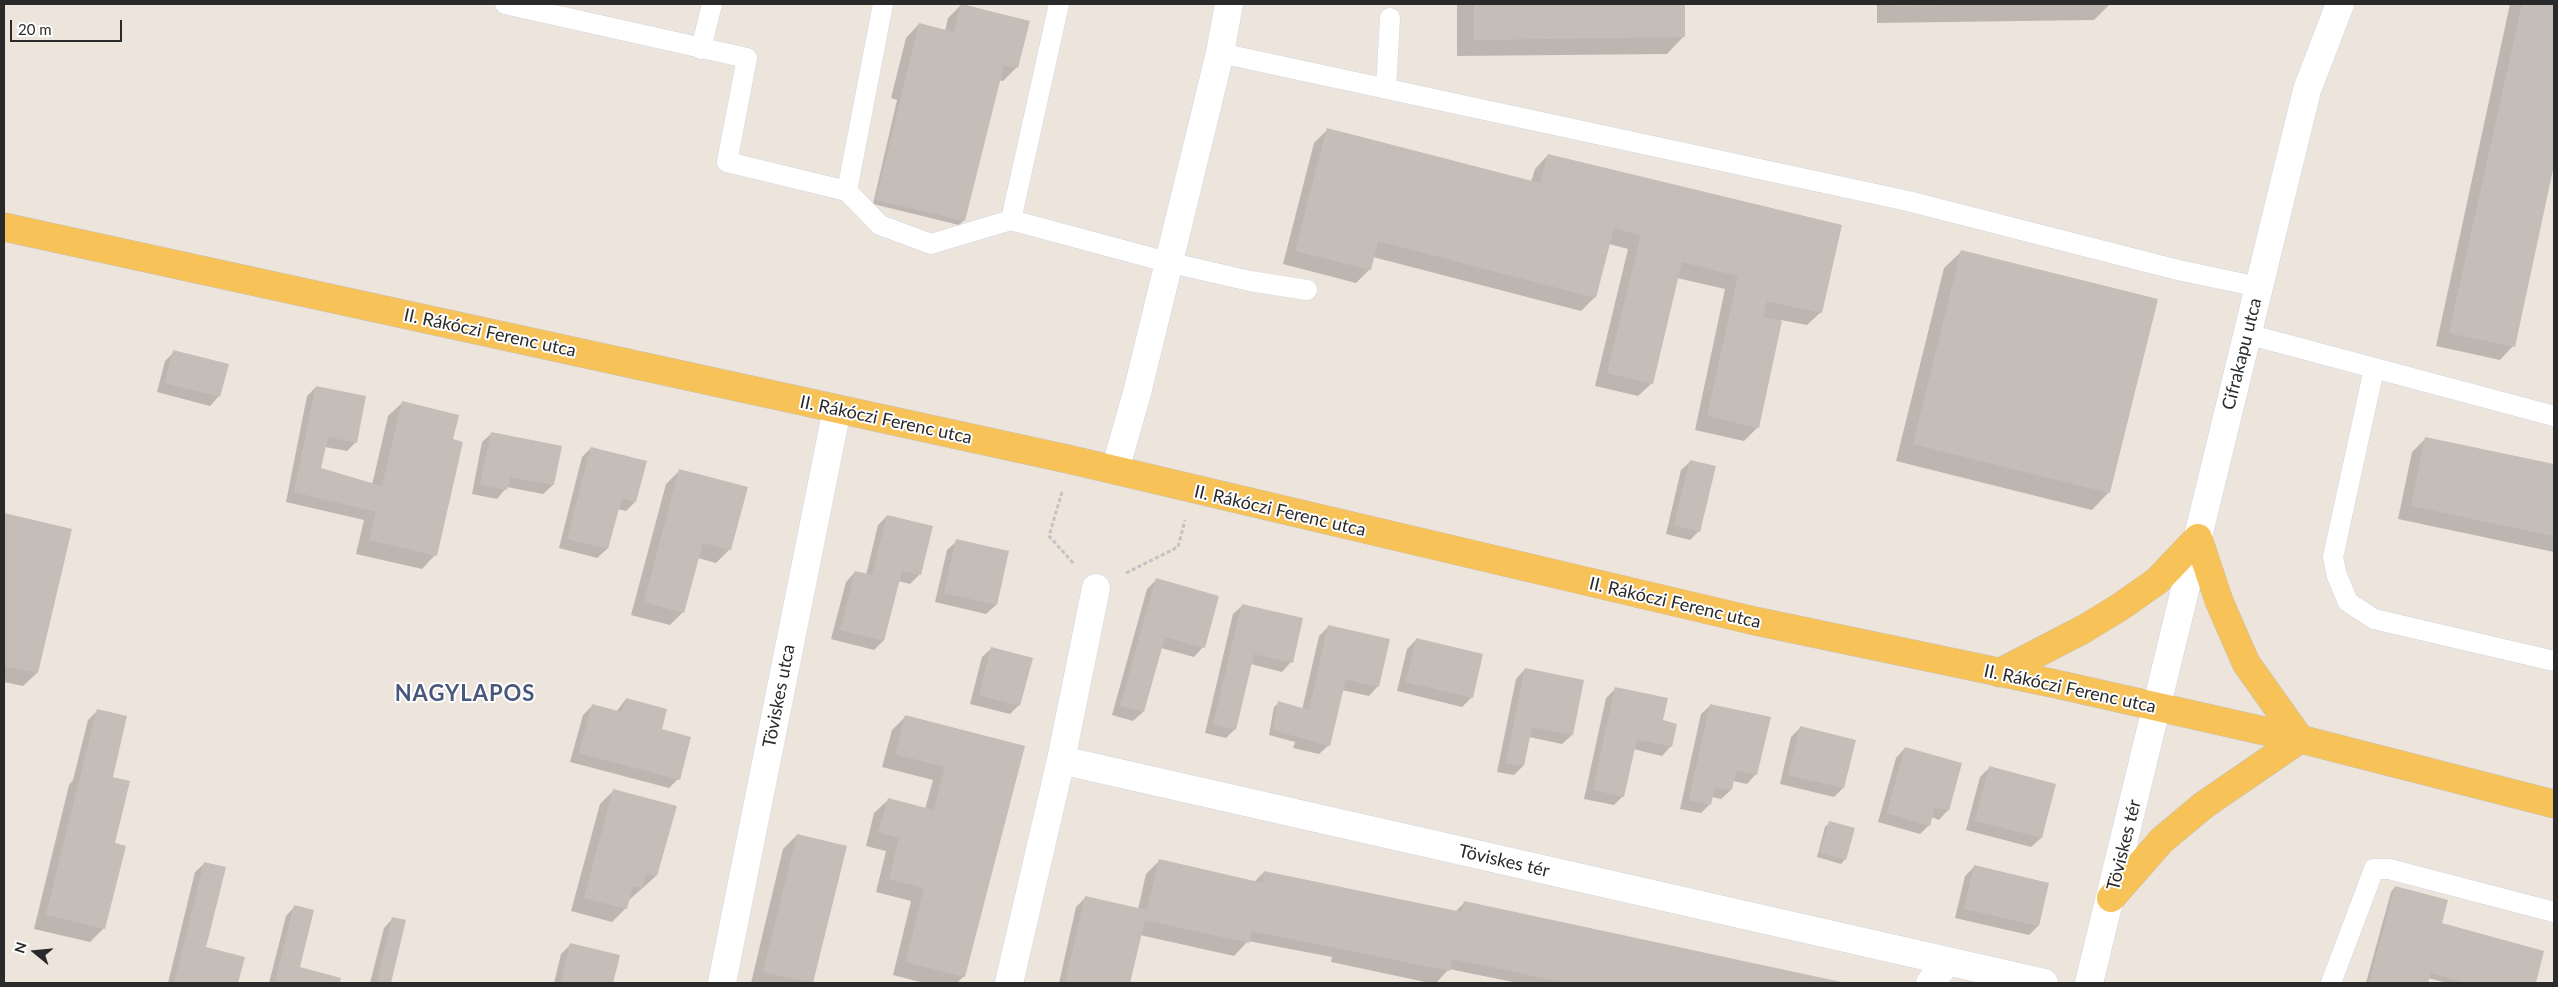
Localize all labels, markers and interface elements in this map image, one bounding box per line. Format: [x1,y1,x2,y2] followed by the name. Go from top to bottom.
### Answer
[12,10,125,42] scale bar
[18,20,52,38] text: 20 m
[2218,296,2266,412] street label: Cifrakapu utca
[402,304,578,362] street label: II. Rákóczi Ferenc utca
[798,391,974,449] street label: II. Rákóczi Ferenc utca
[1192,481,1368,541] street label: II. Rákóczi Ferenc utca
[1587,573,1763,633] street label: II. Rákóczi Ferenc utca
[758,643,800,749] street label: Töviskes utca
[1982,660,2158,718] street label: II. Rákóczi Ferenc utca
[394,681,536,707] district label: NAGYLAPOS
[2102,797,2146,893] street label: Töviskes tér
[1456,840,1552,882] street label: Töviskes tér
[10,927,60,977] north arrow
[10,940,30,955] text: N

